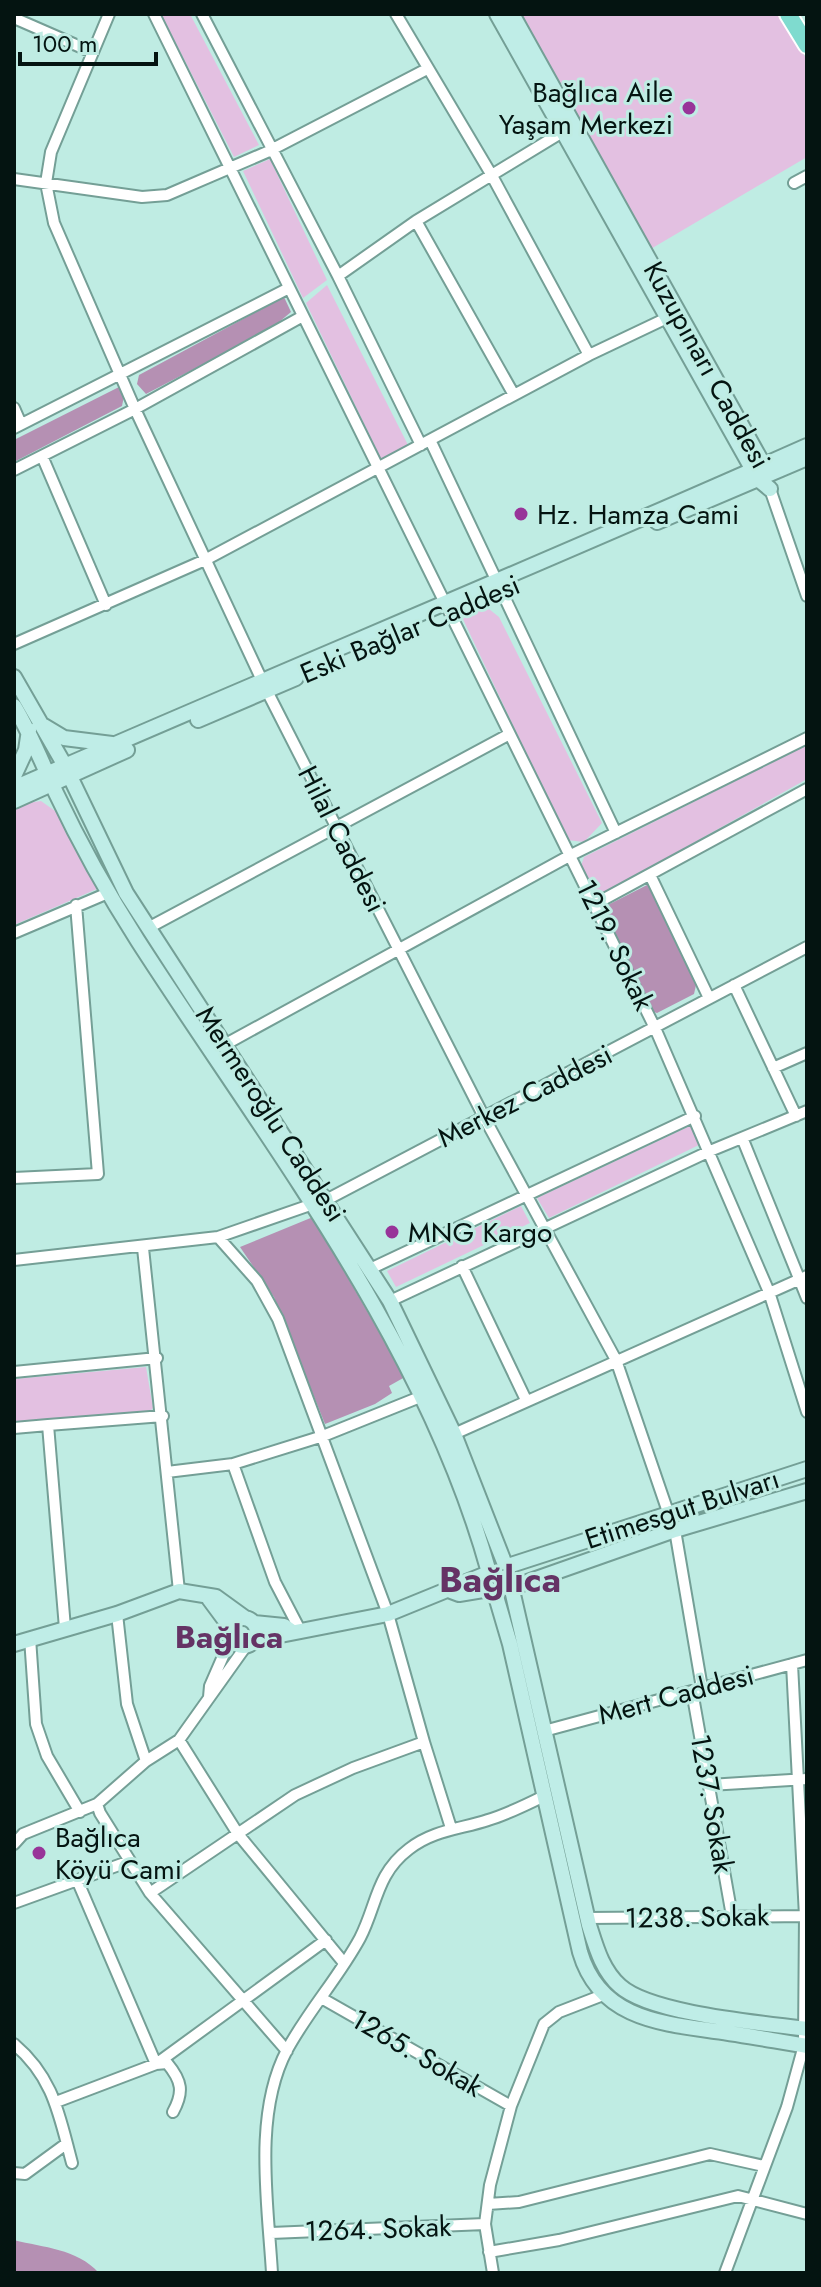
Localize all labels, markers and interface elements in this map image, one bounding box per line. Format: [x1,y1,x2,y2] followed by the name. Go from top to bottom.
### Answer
[20,16,156,66] scale bar
[32,26,98,61] text: 100 m
[499,72,673,145] place label: Bağlıca Aile Yaşam Merkezi
[680,99,698,117] marker: Bağlıca Aile Yaşam Merkezi
[633,254,781,476] street label: Kuzupınarı Caddesi
[537,494,739,535] place label: Hz. Hamza Cami
[512,505,530,523] marker: Hz. Hamza Cami
[294,564,526,694] street label: Eski Bağlar Caddesi
[288,759,396,919] street label: Hilal Caddesi
[566,873,665,1018] street label: 1219. Sokak
[186,998,356,1230] street label: Mermeroğlu Caddesi
[430,1034,620,1158] street label: Merkez Caddesi
[408,1212,552,1253] place label: MNG Kargo
[383,1223,401,1241] marker: MNG Kargo
[580,1458,784,1560] street label: Etimesgut Bulvarı
[439,1553,561,1605] district label: Bağlıca
[175,1614,283,1660] district label: Bağlıca
[594,1655,758,1735] street label: Mert Caddesi
[680,1731,745,1878] street label: 1237. Sokak
[55,1817,182,1890] place label: Bağlıca Köyü Cami
[30,1844,48,1862] marker: Bağlıca Köyü Cami
[625,1895,770,1939] street label: 1238. Sokak
[344,1999,491,2108] street label: 1265. Sokak
[304,2206,453,2252] street label: 1264. Sokak

